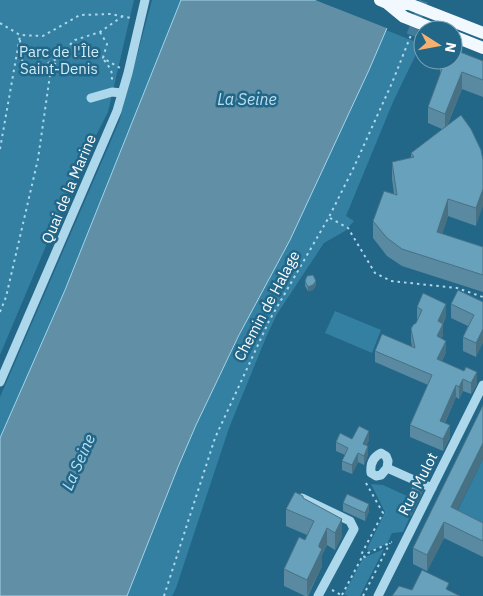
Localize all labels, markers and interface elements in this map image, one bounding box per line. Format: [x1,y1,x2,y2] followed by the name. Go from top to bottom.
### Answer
[413,20,463,70] north arrow
[441,41,461,54] text: N
[19,42,99,78] park label: Parc de l'Île Saint-Denis
[217,89,277,109] water label: La Seine
[37,131,100,246] street label: Quai de la Marine
[229,247,304,364] street label: Chemin de Halage
[57,431,99,493] water label: La Seine
[394,449,442,519] street label: Rue Mulot

